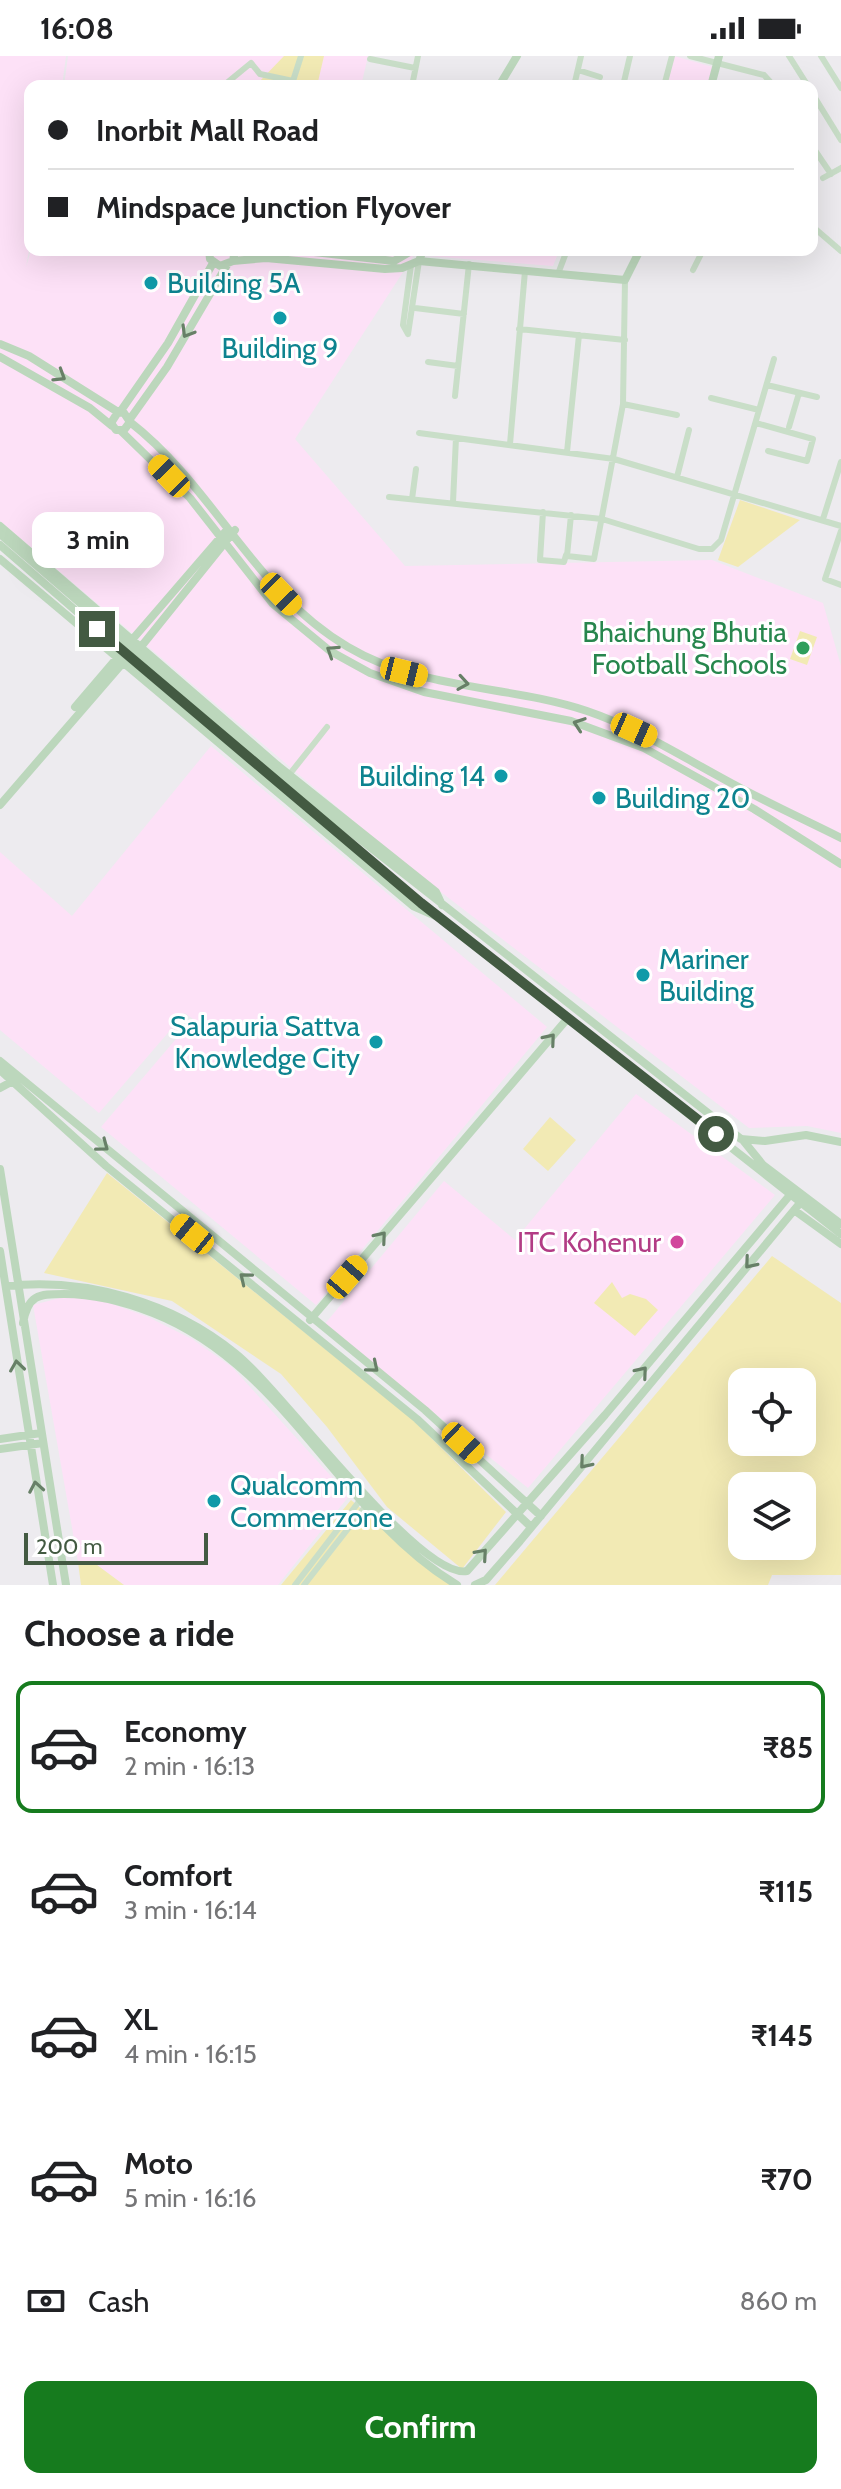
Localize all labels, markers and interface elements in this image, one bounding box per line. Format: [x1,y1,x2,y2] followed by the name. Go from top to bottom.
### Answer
[40,10,114,47] text: 16:08
[96,112,319,149] text: Inorbit Mall Road
[96,189,451,226] text: Mindspace Junction Flyover
[167,266,301,300] place label: Building 5A
[142,274,160,292] marker: Building 5A
[271,309,289,327] marker: Building 9
[181,323,197,338] one-way arrow
[222,331,338,365] place label: Building 9
[51,366,66,381] one-way arrow
[144,450,194,502] car
[31,513,163,569] callout: 3 min
[66,524,130,556] text: 3 min
[256,568,306,620] car
[79,611,115,647] route end
[582,615,788,681] place label: Bhaichung Bhutia Football Schools
[794,639,812,657] marker: Bhaichung Bhutia Football Schools
[326,645,341,660] one-way arrow
[378,655,430,689] car
[456,674,470,691] one-way arrow
[607,709,661,751] car
[573,718,587,734] one-way arrow
[359,759,485,793] place label: Building 14
[492,767,510,785] marker: Building 14
[615,781,750,815] place label: Building 20
[590,789,608,807] marker: Building 20
[659,942,755,1008] place label: Mariner Building
[634,966,652,984] marker: Mariner Building
[170,1009,361,1075] place label: Salapuria Sattva Knowledge City
[367,1033,385,1051] marker: Salapuria Sattva Knowledge City
[540,1034,555,1049] one-way arrow
[698,1116,734,1152] route start
[95,1136,109,1150] one-way arrow
[166,1210,218,1258] car
[517,1225,661,1259] place label: ITC Kohenur
[372,1232,386,1247] one-way arrow
[668,1233,686,1251] marker: ITC Kohenur
[322,1251,372,1303] car
[745,1254,760,1268] one-way arrow
[240,1273,254,1288] one-way arrow
[363,1358,378,1372] one-way arrow
[9,1359,26,1372] one-way arrow
[632,1366,647,1381] one-way arrow
[728,1368,816,1560] map controls
[728,1368,816,1456] button: locate
[437,1418,489,1468] car
[580,1454,594,1469] one-way arrow
[230,1468,393,1534] place label: Qualcomm Commerzone
[728,1472,816,1560] button: layers
[29,1480,46,1494] one-way arrow
[205,1492,223,1510] marker: Qualcomm Commerzone
[24,1529,208,1565] scale bar
[36,1533,102,1560] text: 200 m
[473,1548,487,1563] one-way arrow
[24,1611,234,1655] text: Choose a ride
[28,1711,100,1783] icon: car
[124,1713,247,1750] text: Economy
[762,1729,813,1766] text: ₹85
[124,1750,255,1782] text: 2 min · 16:13
[28,1855,100,1927] icon: car
[124,1857,232,1894] text: Comfort
[758,1873,813,1910] text: ₹115
[124,1894,257,1926] text: 3 min · 16:14
[28,1999,100,2071] icon: car
[124,2001,158,2038] text: XL
[751,2017,813,2054] text: ₹145
[124,2038,257,2070] text: 4 min · 16:15
[28,2143,100,2215] icon: car
[124,2145,193,2182] text: Moto
[760,2161,813,2198] text: ₹70
[124,2182,257,2214] text: 5 min · 16:16
[24,2279,68,2323] icon: cash
[88,2283,150,2320] text: Cash
[740,2285,817,2317] text: 860 m
[24,2381,817,2473] button: Confirm

